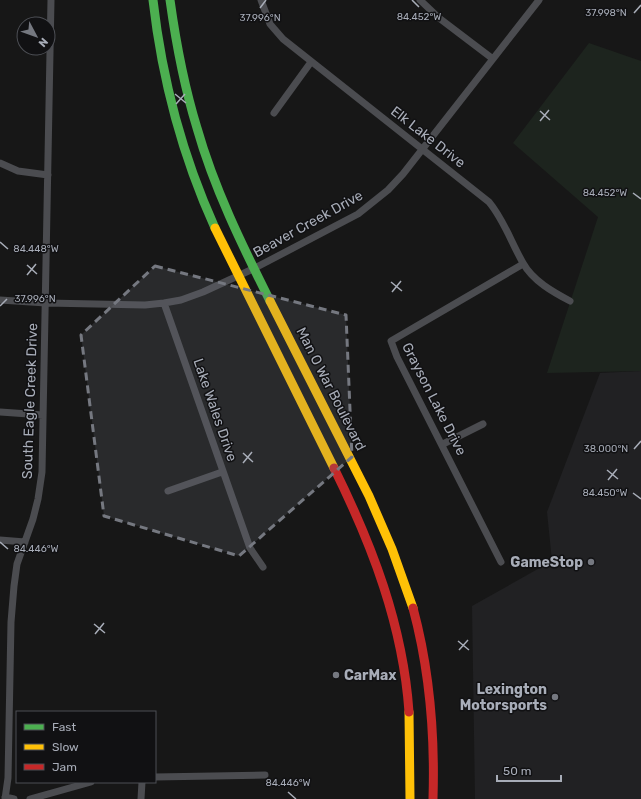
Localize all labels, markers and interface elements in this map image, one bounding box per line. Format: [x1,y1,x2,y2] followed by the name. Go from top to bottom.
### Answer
[585,7,627,19] text: 37.998°N
[397,11,441,23] text: 84.452°W
[239,12,281,24] text: 37.996°N
[16,16,56,56] north arrow
[36,35,51,50] text: N
[387,103,469,171] street label: Elk Lake Drive
[250,187,366,261] street label: Beaver Creek Drive
[583,187,627,199] text: 84.452°W
[13,243,59,255] text: 84.448°W
[14,293,56,305] text: 37.996°N
[19,322,41,479] street label: South Eagle Creek Drive
[293,325,369,453] street label: Man O War Boulevard
[398,340,470,458] street label: Grayson Lake Drive
[189,356,241,464] street label: Lake Wales Drive
[584,443,628,455] text: 38.000°N
[582,487,628,499] text: 84.450°W
[13,543,59,555] text: 84.446°W
[510,554,583,571] place label: GameStop
[586,557,596,567] marker: GameStop
[344,667,397,684] place label: CarMax
[331,670,341,680] marker: CarMax
[460,681,547,714] place label: Lexington Motorsports
[550,692,560,702] marker: Lexington Motorsports
[16,711,156,783] legend
[52,720,76,734] text: Fast
[52,740,79,754] text: Slow
[497,757,561,783] scale bar
[52,760,77,774] text: Jam
[503,764,531,778] text: 50 m
[265,777,311,789] text: 84.446°W

